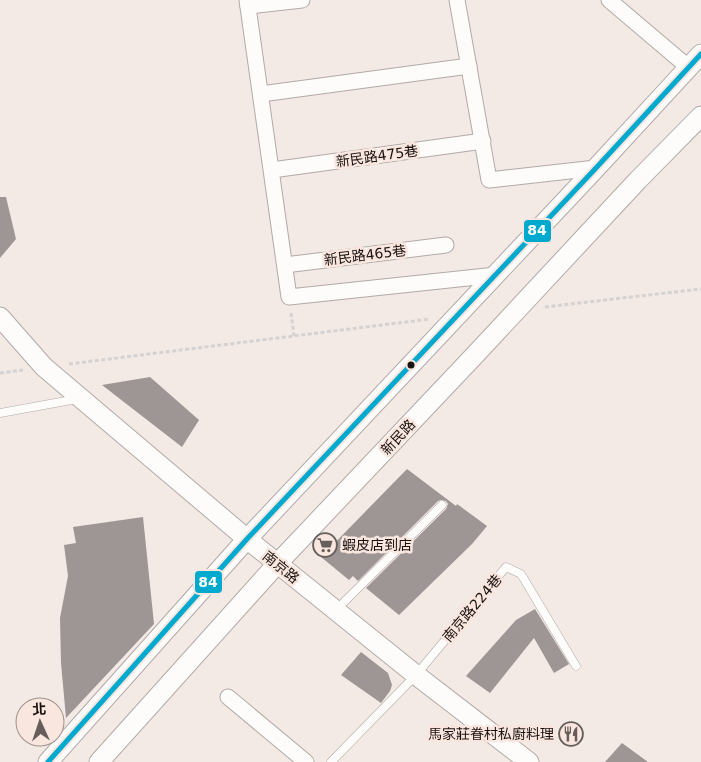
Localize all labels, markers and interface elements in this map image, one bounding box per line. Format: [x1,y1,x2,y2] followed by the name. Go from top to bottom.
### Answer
[335,142,419,170] street label: 新民路475巷
[523,219,552,243] line badge: 84
[527,222,547,238] text: 84
[323,242,407,268] street label: 新民路465巷
[406,360,416,370] unlabelled marker
[378,416,418,458] street label: 新民路
[312,532,338,558] supermarket icon: 蝦皮店到店
[342,537,412,553] place label: 蝦皮店到店
[260,548,302,586] street label: 南京路
[194,570,223,594] line badge: 84
[439,571,505,645] street label: 南京路224巷
[198,574,218,590] text: 84
[15,697,65,747] north arrow
[32,701,47,717] text: 北
[558,721,584,747] restaurant icon: 馬家莊眷村私廚料理
[428,726,554,742] place label: 馬家莊眷村私廚料理

